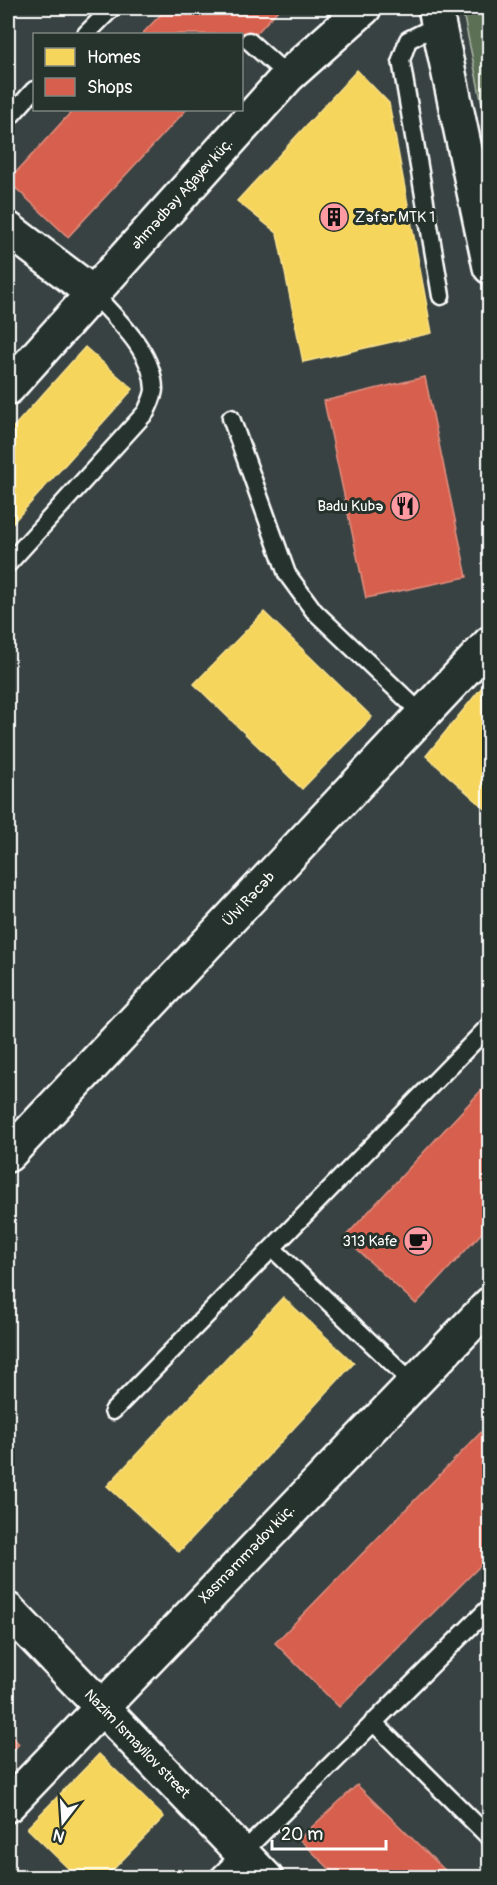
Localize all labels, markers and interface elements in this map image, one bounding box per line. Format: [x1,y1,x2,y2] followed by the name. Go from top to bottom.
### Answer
[33,33,243,111] legend
[87,46,140,69] text: Homes
[87,76,132,99] text: Shops
[127,134,237,254] street label: Əhmədbəy Ağayev küç.
[318,201,350,233] building icon: Zəfər MTK 1
[355,208,435,227] place label: Zəfər MTK 1
[389,490,421,522] restaurant icon: Badu Kubə
[317,497,384,516] place label: Badu Kubə
[219,868,279,930] street label: Ülvi Rəcəb
[402,1225,434,1257] cafe icon: 313 Kafe
[343,1232,398,1251] place label: 313 Kafe
[195,1501,299,1607] street label: Xasməmmədov küç.
[80,1685,195,1803] street label: Nazim Ismayilov street
[33,1792,93,1852] north arrow
[272,1813,386,1851] scale bar
[281,1823,323,1846] text: 20 m
[51,1824,67,1847] text: N

